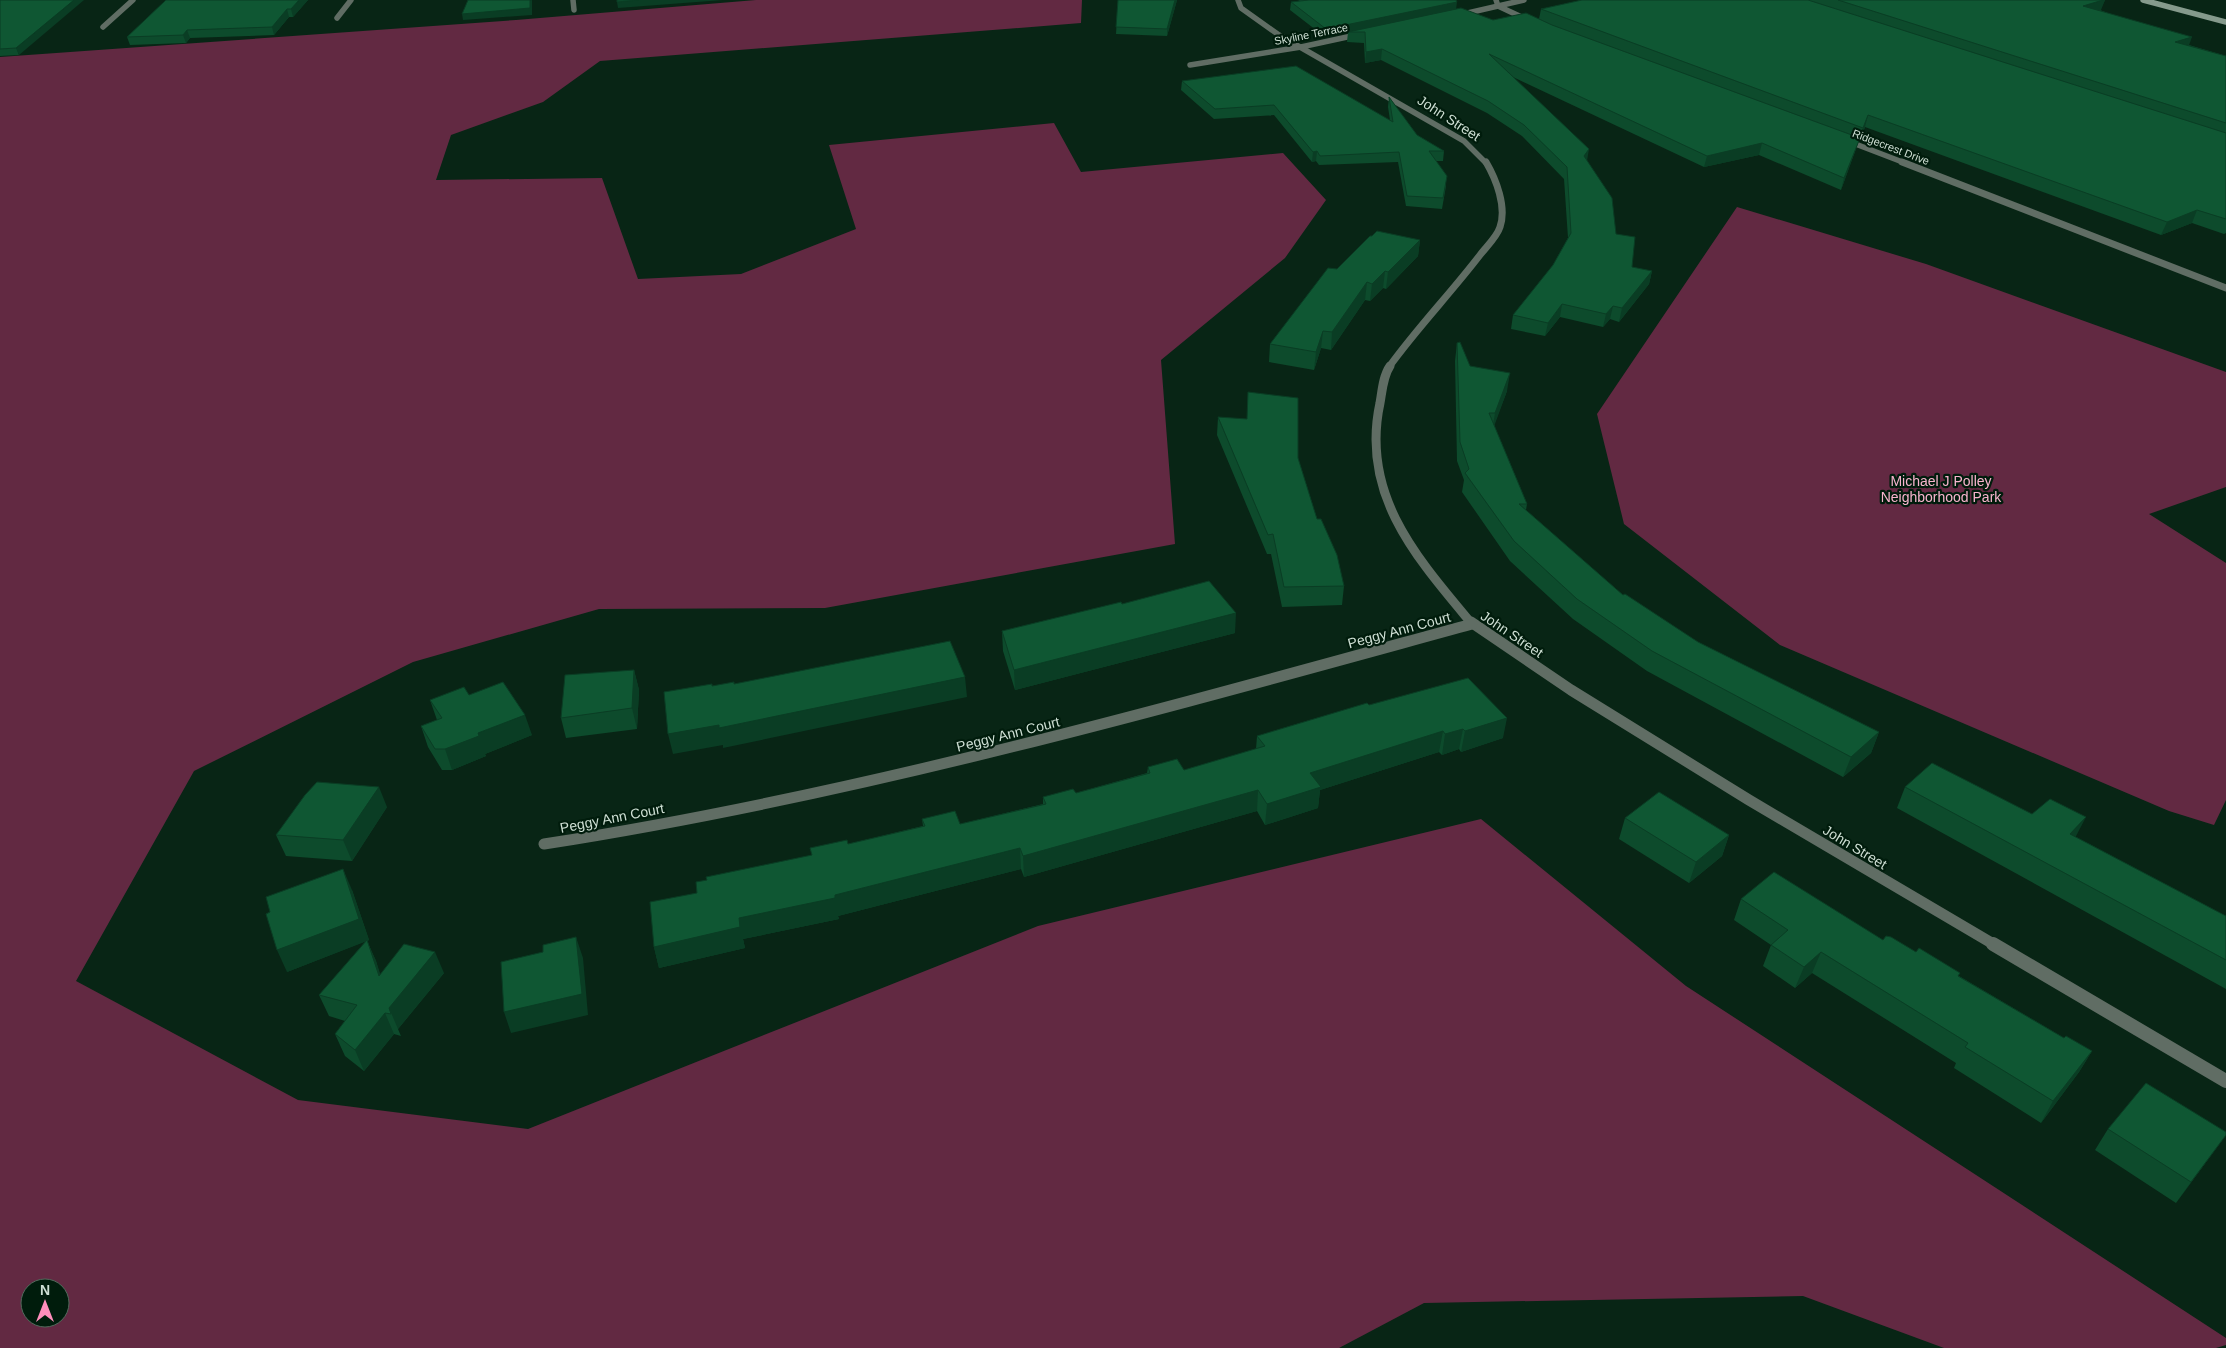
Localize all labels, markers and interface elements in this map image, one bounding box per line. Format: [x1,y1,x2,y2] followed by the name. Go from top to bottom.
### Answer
[1273,21,1349,47] street label: Skyline Terrace
[1415,92,1483,144] street label: John Street
[1851,127,1931,167] street label: Ridgecrest Drive
[1881,473,2002,505] park label: Michael J Polley Neighborhood Park
[1478,607,1546,661] street label: John Street
[1346,609,1452,651] street label: Peggy Ann Court
[955,713,1061,755] street label: Peggy Ann Court
[559,800,666,836] street label: Peggy Ann Court
[1820,822,1890,872] street label: John Street
[20,1278,70,1328] north arrow
[40,1282,50,1298] text: N

